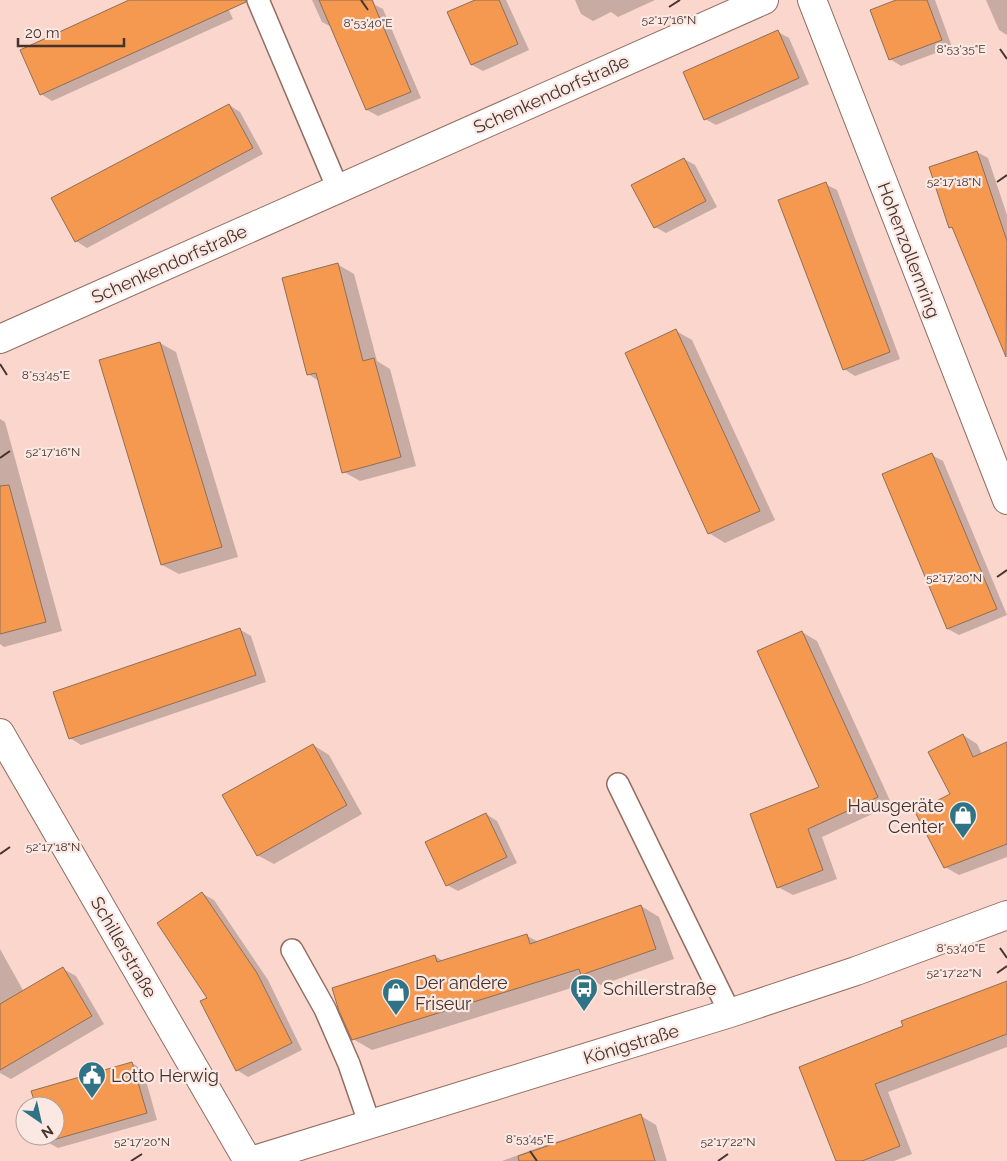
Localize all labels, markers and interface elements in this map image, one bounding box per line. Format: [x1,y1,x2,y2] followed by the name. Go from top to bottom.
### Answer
[642,13,696,27] text: 52°17'16"N
[18,15,124,47] scale bar
[343,16,393,30] text: 8°53'40"E
[25,24,60,42] text: 20 m
[936,42,986,56] text: 8°53'35"E
[470,50,632,138] street label: Schenkendorfstraße
[927,175,981,189] text: 52°17'18"N
[873,179,945,321] street label: Hohenzollernring
[88,220,250,308] street label: Schenkendorfstraße
[22,368,70,382] text: 8°53'45"E
[26,445,80,459] text: 52°17'16"N
[926,571,982,585] text: 52°17'20"N
[847,795,945,837] place label: Hausgeräte Center
[948,800,978,839] shop icon: Hausgeräte Center
[26,840,80,854] text: 52°17'18"N
[87,893,162,1002] street label: Schillerstraße
[936,941,986,955] text: 8°53'40"E
[927,966,981,980] text: 52°17'22"N
[415,972,508,1014] place label: Der andere Friseur
[569,973,599,1012] bus stop icon: Schillerstraße
[381,977,411,1016] shop icon: Der andere Friseur
[603,978,717,999] place label: Schillerstraße
[581,1019,682,1068] street label: Königstraße
[77,1060,107,1099] public building icon: Lotto Herwig
[111,1065,219,1086] place label: Lotto Herwig
[15,1096,65,1146] north arrow
[38,1122,56,1141] text: N
[506,1132,554,1146] text: 8°53'45"E
[114,1135,170,1149] text: 52°17'20"N
[701,1135,755,1149] text: 52°17'22"N

